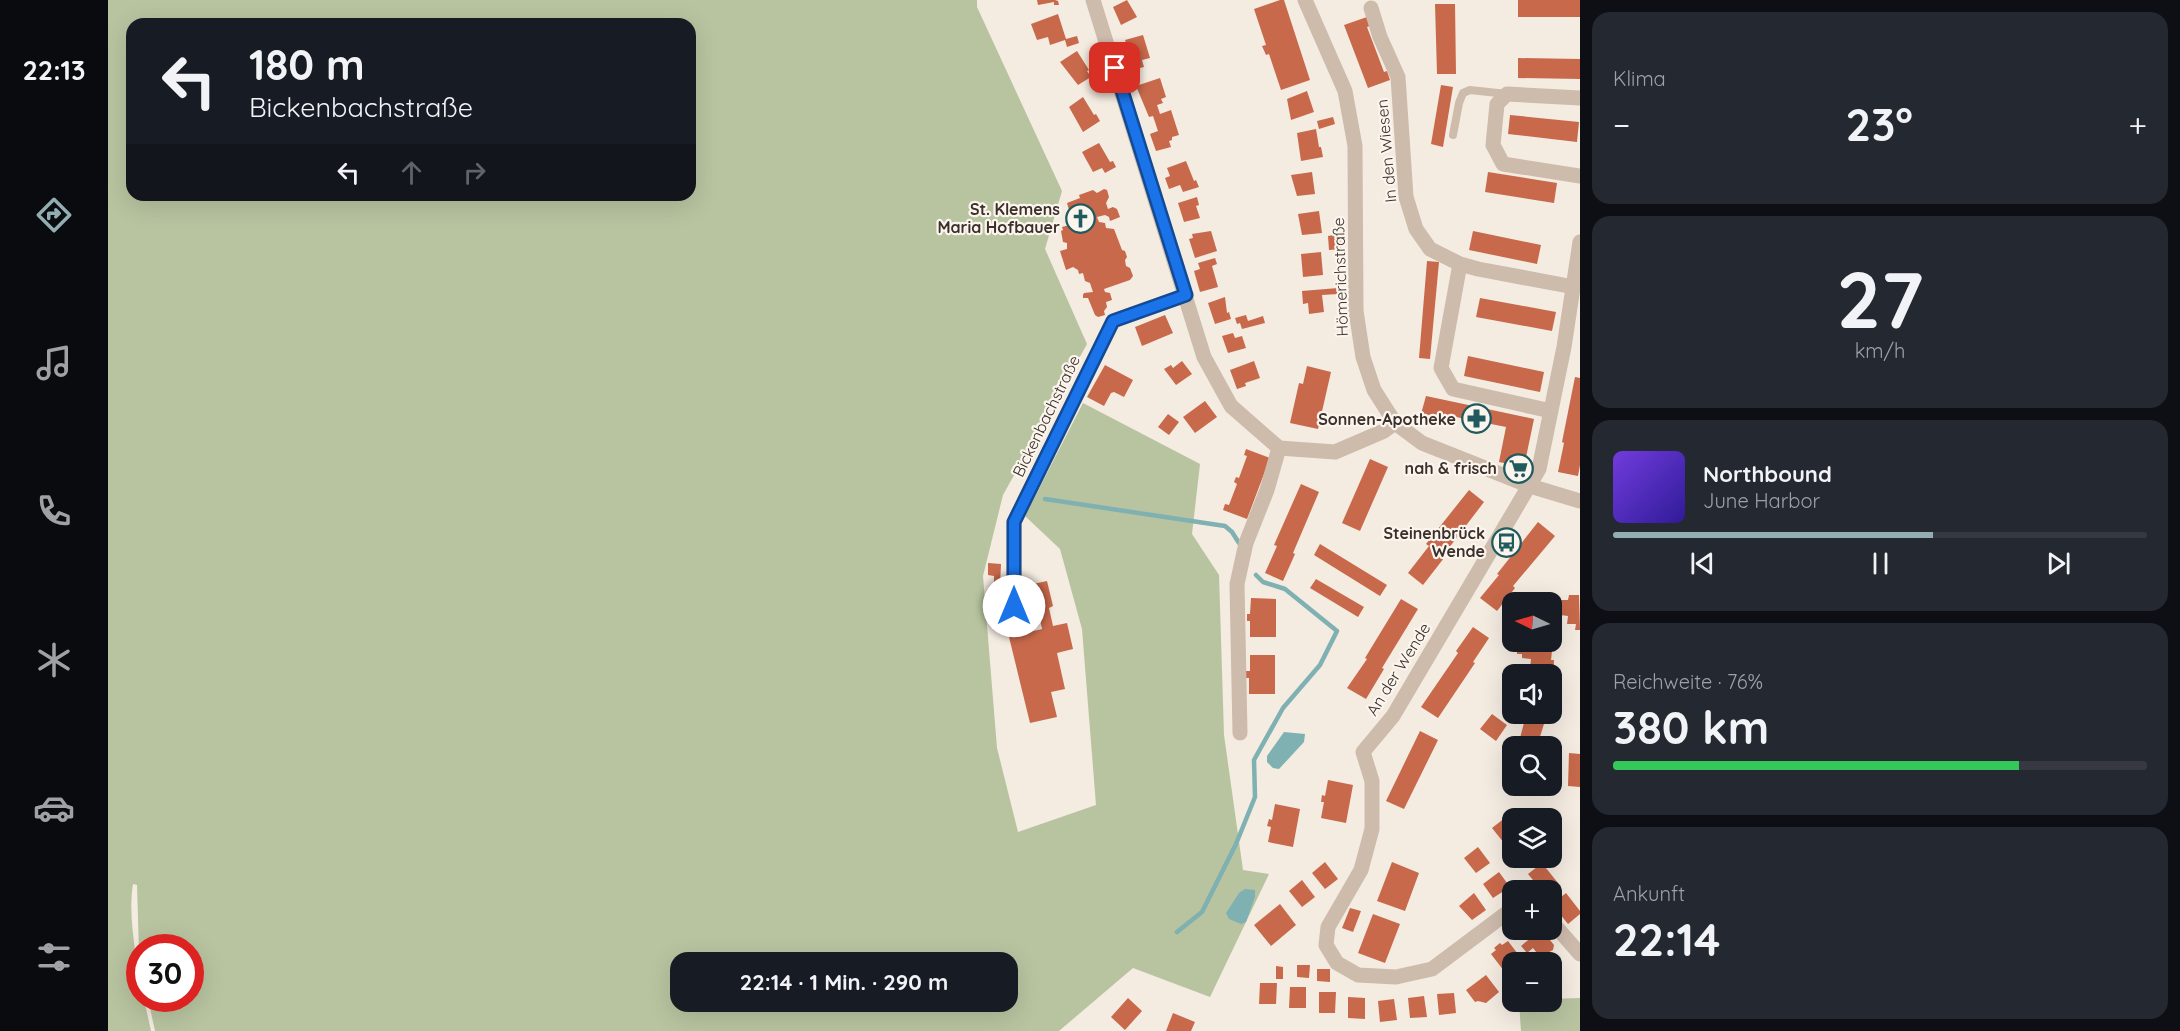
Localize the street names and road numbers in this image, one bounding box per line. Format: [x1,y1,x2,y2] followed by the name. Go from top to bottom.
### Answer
[1372,98,1400,204] street label: In den Wiesen
[1328,217,1352,337] street label: Hömerichstraße
[1008,352,1084,480] street label: Bickenbachstraße
[1362,619,1434,719] street label: An der Wende

